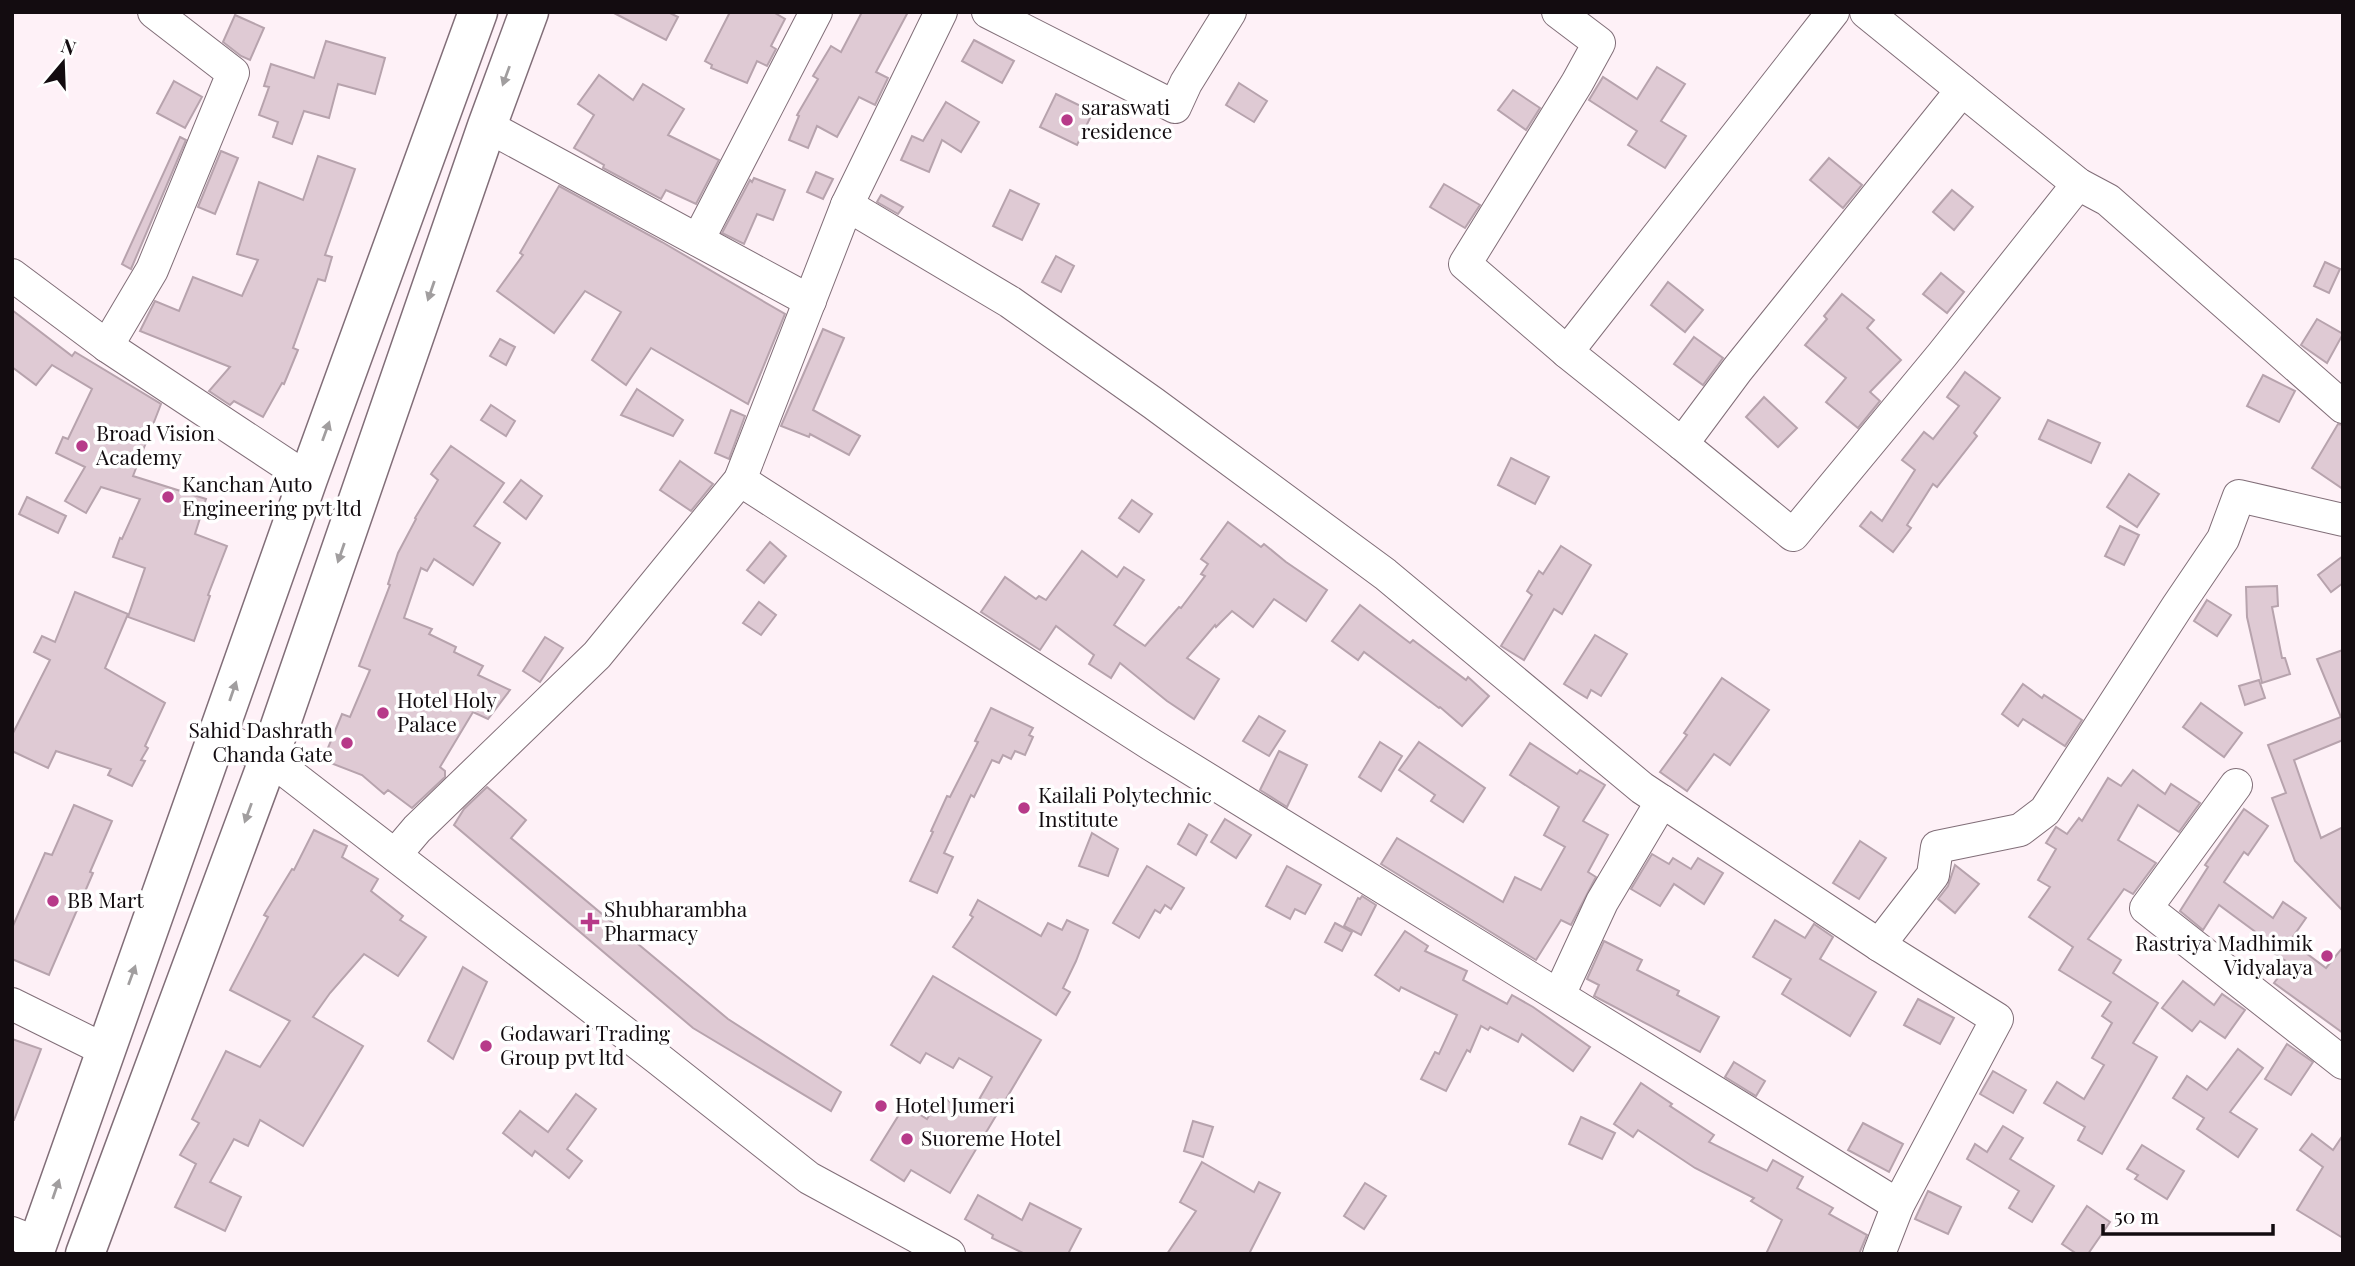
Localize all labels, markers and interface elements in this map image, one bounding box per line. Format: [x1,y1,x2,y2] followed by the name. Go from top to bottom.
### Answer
[28,28,98,98] north arrow
[58,31,80,61] text: N
[500,66,511,87] one-way arrow
[1081,92,1172,144] place label: saraswati residence
[1059,112,1075,128] marker: saraswati residence
[425,281,436,302] one-way arrow
[95,418,215,470] place label: Broad Vision Academy
[320,420,331,441] one-way arrow
[74,438,90,454] marker: Broad Vision Academy
[182,469,362,521] place label: Kanchan Auto Engineering pvt ltd
[160,489,176,505] marker: Kanchan Auto Engineering pvt ltd
[335,542,346,563] one-way arrow
[228,681,239,702] one-way arrow
[397,685,497,737] place label: Hotel Holy Palace
[375,705,391,721] marker: Hotel Holy Palace
[188,715,334,767] place label: Sahid Dashrath Chanda Gate
[339,735,355,751] marker: Sahid Dashrath Chanda Gate
[1038,780,1212,832] place label: Kailali Polytechnic Institute
[1016,800,1032,816] marker: Kailali Polytechnic Institute
[242,803,253,824] one-way arrow
[67,885,144,913] place label: BB Mart
[45,893,61,909] marker: BB Mart
[604,894,748,946] place label: Shubharambha Pharmacy
[582,914,598,930] marker: Shubharambha Pharmacy
[2135,928,2314,980] place label: Rastriya Madhimik Vidyalaya
[2319,948,2335,964] marker: Rastriya Madhimik Vidyalaya
[127,964,138,985] one-way arrow
[500,1018,670,1070] place label: Godawari Trading Group pvt ltd
[478,1038,494,1054] marker: Godawari Trading Group pvt ltd
[895,1090,1015,1118] place label: Hotel Jumeri
[873,1098,889,1114] marker: Hotel Jumeri
[921,1123,1061,1151] place label: Suoreme Hotel
[899,1131,915,1147] marker: Suoreme Hotel
[51,1179,62,1200] one-way arrow
[2103,1192,2273,1236] scale bar
[2114,1201,2160,1229] text: 50 m

